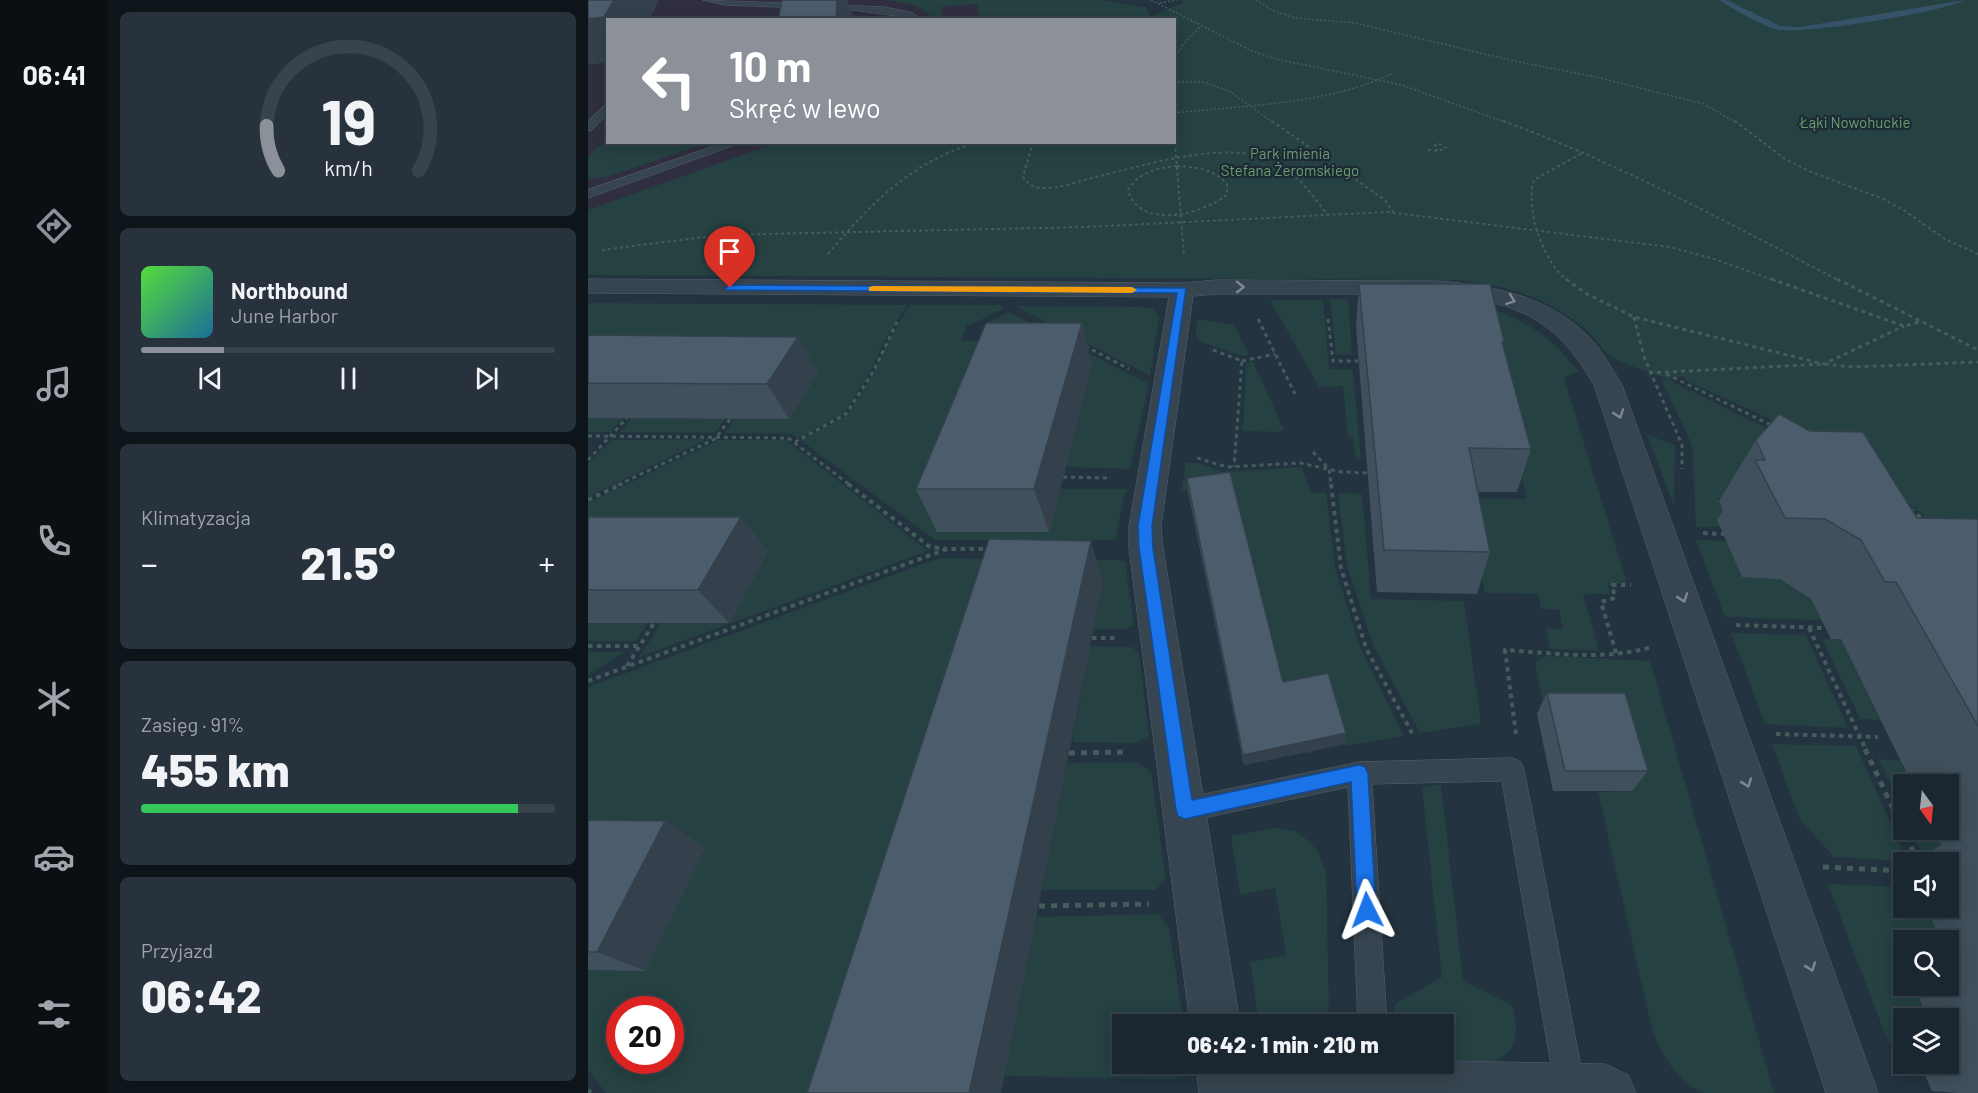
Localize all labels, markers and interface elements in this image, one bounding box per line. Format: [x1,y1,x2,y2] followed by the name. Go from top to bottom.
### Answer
[729,40,811,90] text: 10 m
[630,42,708,120] icon: left
[22,58,86,90] text: 06:41
[320,83,376,157] text: 19
[729,91,881,123] text: Skręć w lewo
[1799,113,1910,131] park label: Łąki Nowohuckie
[1221,144,1359,179] park label: Park imienia Stefana Żeromskiego
[324,155,372,180] text: km/h
[33,205,75,247] icon: directions
[704,226,755,288] pin
[713,235,746,268] icon: arrive
[231,277,348,303] text: Northbound
[1236,281,1245,293] one-way arrow
[1505,292,1516,305] one-way arrow
[231,303,338,327] text: June Harbor
[194,362,227,395] icon: previous
[332,362,365,395] icon: pause
[470,362,503,395] icon: next
[33,363,75,405] icon: music
[1611,409,1624,419] one-way arrow
[141,505,251,529] text: Klimatyzacja
[33,520,75,562] icon: phone
[301,535,395,589] text: 21.5°
[141,543,158,583] text: −
[539,543,555,583] text: +
[1676,593,1689,603] one-way arrow
[33,678,75,720] icon: climate
[141,712,244,736] text: Zasięg · 91%
[141,742,290,796] text: 455 km
[1893,774,1959,840] north arrow
[1893,774,1959,1074] map controls
[1740,777,1752,788] one-way arrow
[33,836,75,878] icon: car
[1893,852,1959,918] button: sound
[1335,878,1399,942] position arrow
[1893,930,1959,996] button: search
[141,938,213,962] text: Przyjazd
[1803,961,1816,972] one-way arrow
[141,968,262,1022] text: 06:42
[33,993,75,1035] icon: filters
[606,996,684,1074] speed limit sign: 20
[1893,1008,1959,1074] button: layers
[1187,1031,1379,1057] text: 06:42 · 1 min · 210 m

